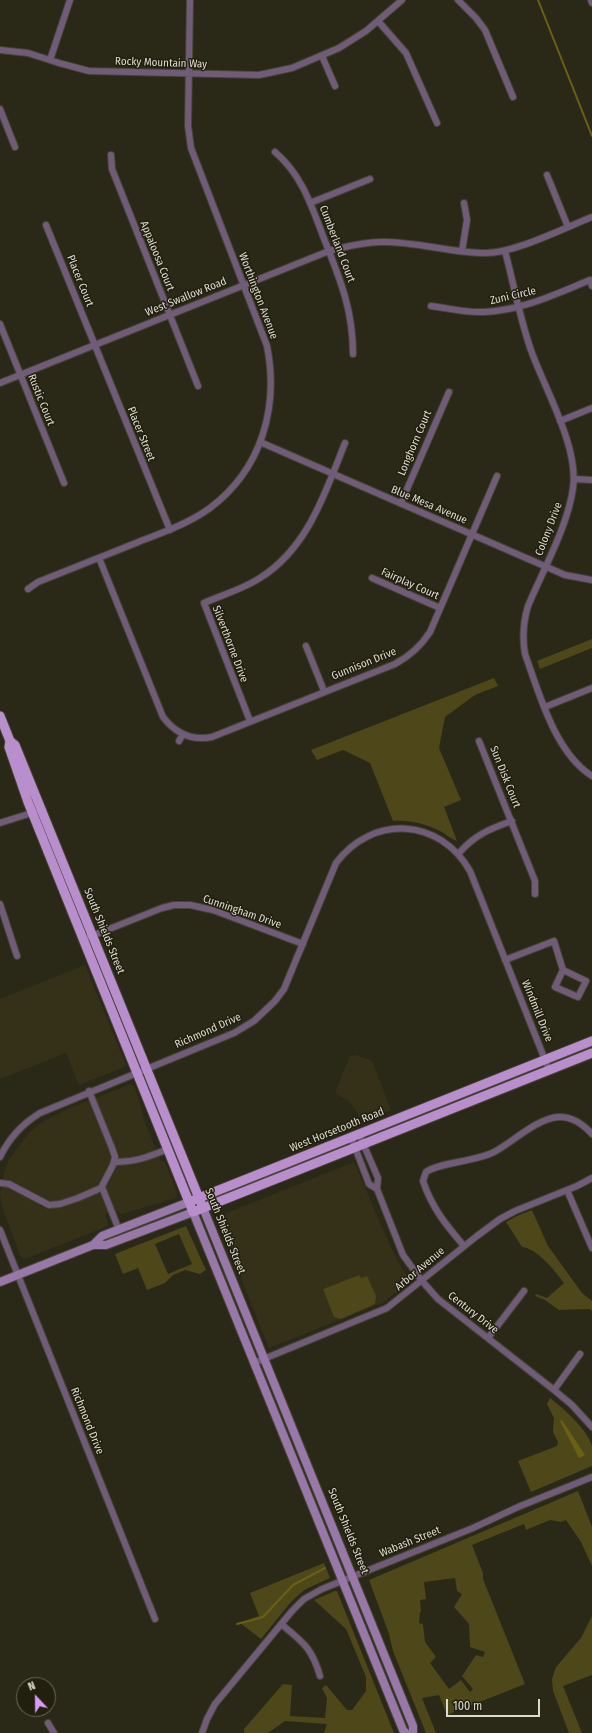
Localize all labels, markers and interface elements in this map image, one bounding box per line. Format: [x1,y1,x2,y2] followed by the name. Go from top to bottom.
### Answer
[115,55,207,71] street label: Rocky Mountain Way
[316,204,358,284] street label: Cumberland Court
[137,219,177,293] street label: Appaloosa Court
[235,251,281,341] street label: Worthington Avenue
[64,253,96,309] street label: Placer Court
[143,275,229,319] street label: West Swallow Road
[489,284,537,308] street label: Zuni Circle
[25,372,57,428] street label: Rustic Court
[124,405,158,463] street label: Placer Street
[395,408,435,478] street label: Longhorn Court
[389,483,469,527] street label: Blue Mesa Avenue
[533,500,565,558] street label: Colony Drive
[379,565,441,603] street label: Fairplay Court
[209,604,251,684] street label: Silverthorne Drive
[330,645,398,683] street label: Gunnison Drive
[487,744,523,810] street label: Sun Disk Court
[81,886,127,976] street label: South Shields Street
[201,892,283,932] street label: Cunningham Drive
[519,978,555,1044] street label: Windmill Drive
[173,1011,243,1051] street label: Richmond Drive
[288,1105,386,1155] street label: West Horsetooth Road
[202,1186,248,1276] street label: South Shields Street
[392,1244,448,1294] street label: Arbor Avenue
[445,1289,501,1337] street label: Century Drive
[68,1386,106,1456] street label: Richmond Drive
[325,1486,371,1576] street label: South Shields Street
[378,1524,442,1560] street label: Wabash Street
[16,1677,56,1717] north arrow
[26,1679,37,1694] text: N
[448,1691,542,1717] scale bar
[453,1699,482,1713] text: 100 m

